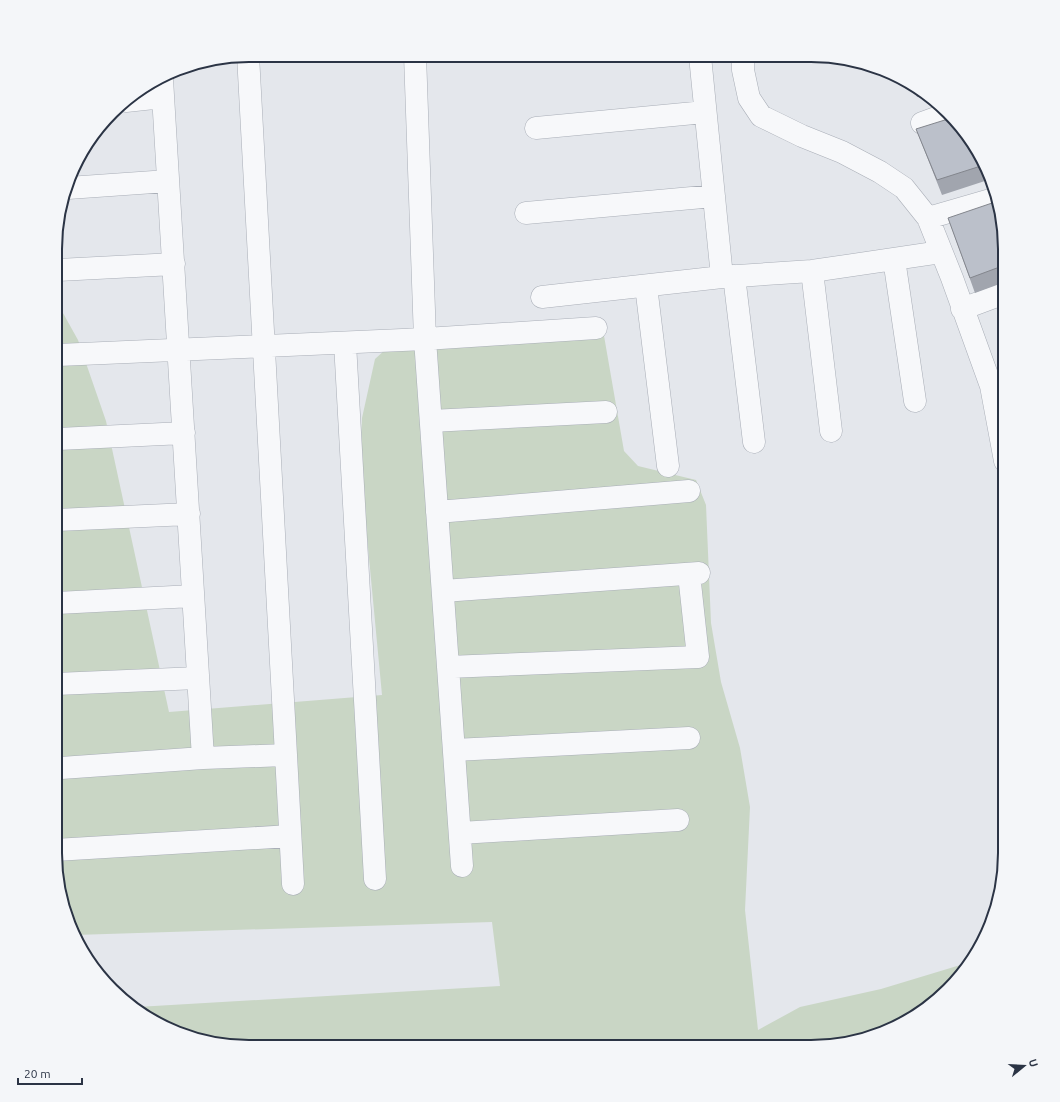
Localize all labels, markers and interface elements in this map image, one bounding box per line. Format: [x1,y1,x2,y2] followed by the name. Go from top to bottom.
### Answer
[1004,1046,1044,1086] north arrow
[1027,1057,1040,1068] text: U
[18,1060,82,1086] scale bar
[24,1067,51,1080] text: 20 m

